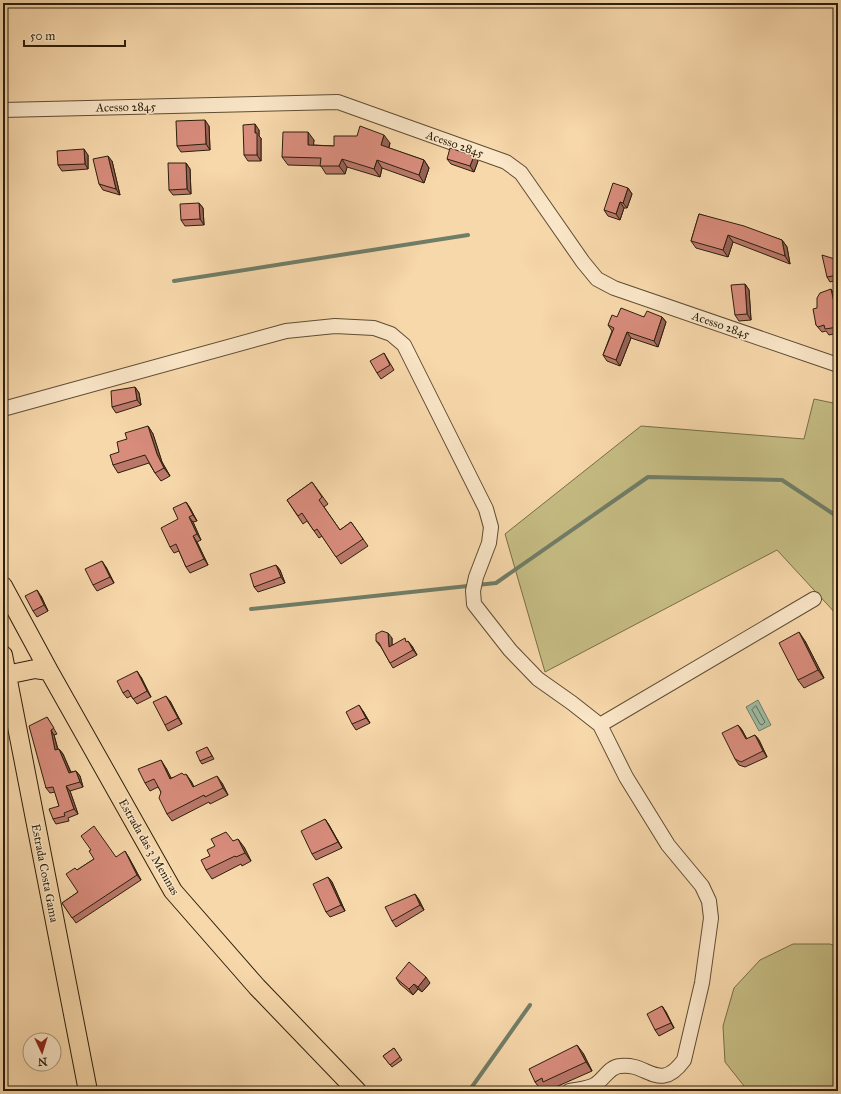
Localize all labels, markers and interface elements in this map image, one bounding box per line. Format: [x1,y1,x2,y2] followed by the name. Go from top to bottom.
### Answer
[24,22,125,48] scale bar
[30,29,55,43] text: 50 m
[95,99,157,115] street label: Acesso 2845
[423,127,486,161] street label: Acesso 2845
[689,308,752,342] street label: Acesso 2845
[116,796,182,898] street label: Estrada das 3 Meninas
[29,823,62,924] street label: Estrada Costa Gama
[22,1032,62,1072] north arrow
[37,1055,48,1068] text: N

